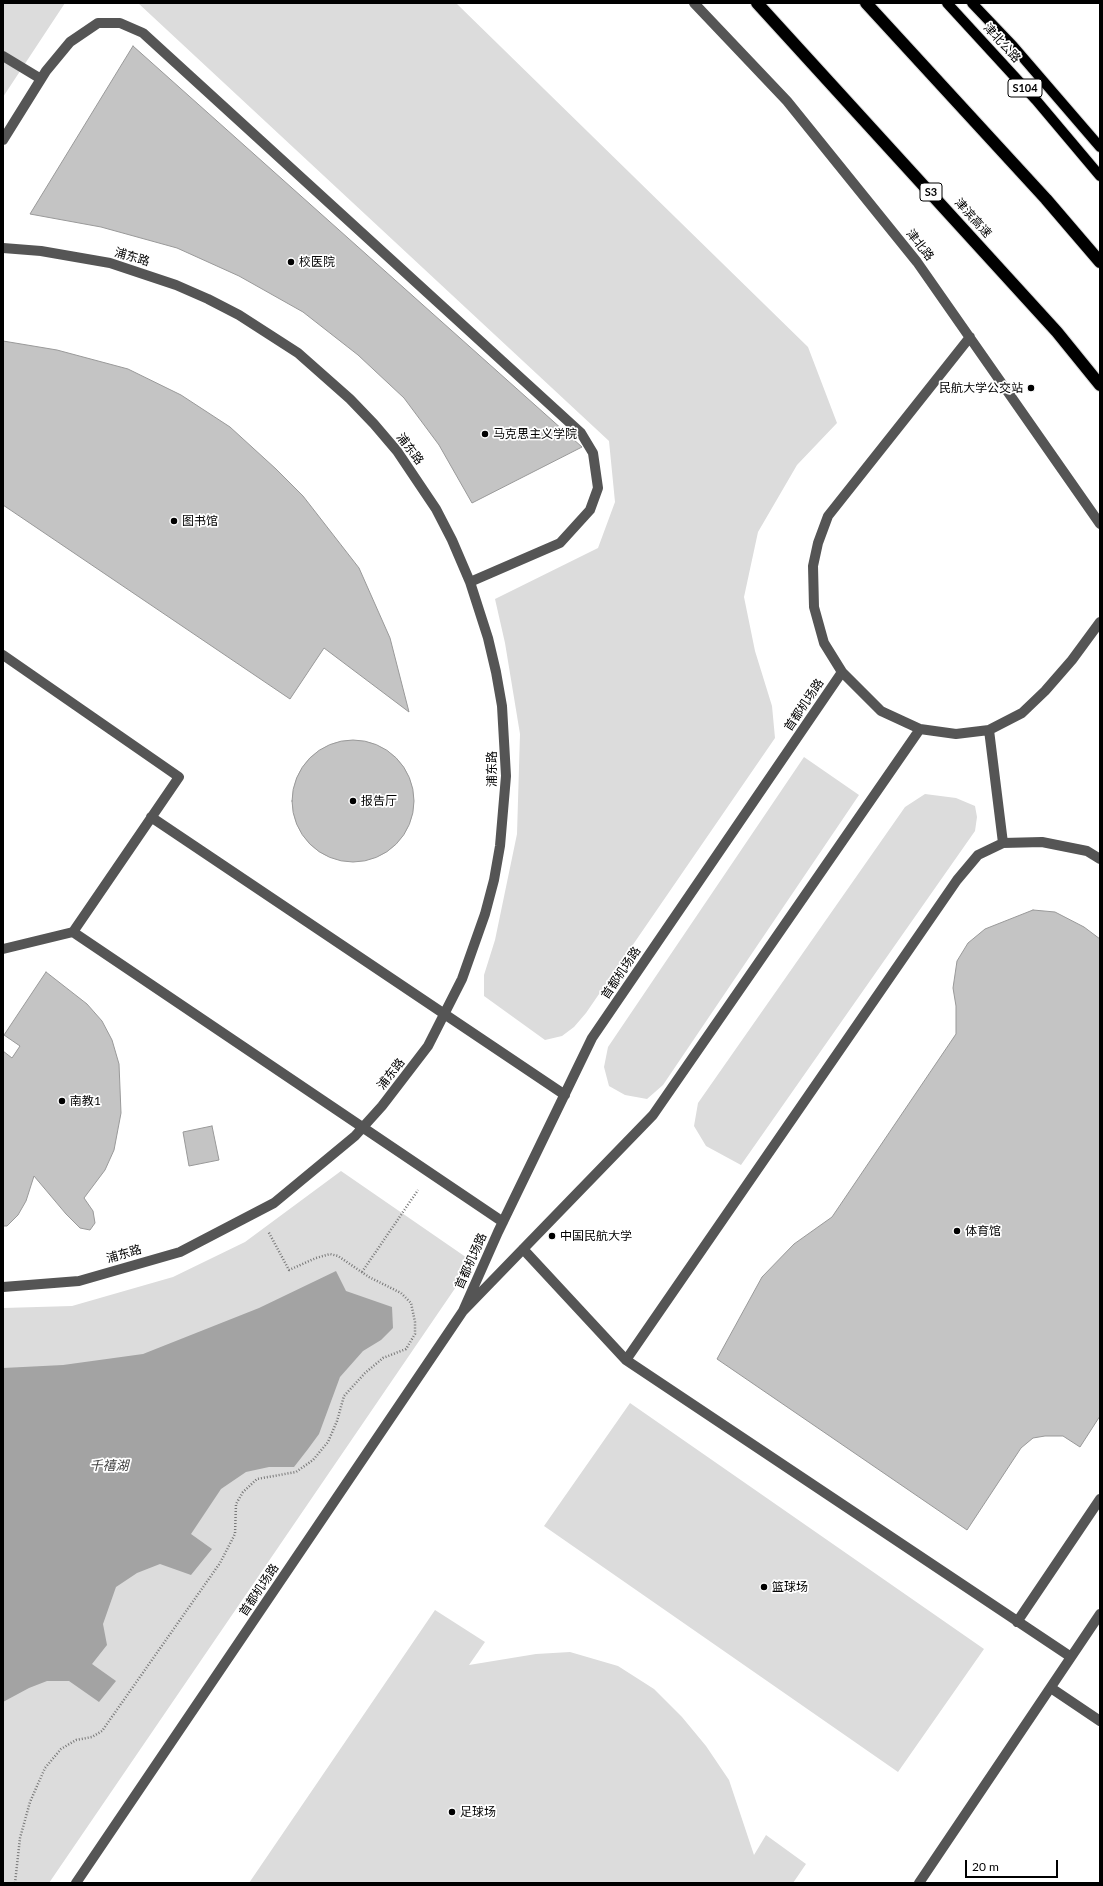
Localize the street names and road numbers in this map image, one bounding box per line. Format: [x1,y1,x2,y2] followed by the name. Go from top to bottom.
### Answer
[980,21,1024,65] street label: 津北公路
[1008,79,1042,97] road number: S104
[920,183,942,201] road number: S3
[952,195,994,241] street label: 津滨高速
[903,226,937,264] street label: 津北路
[113,245,151,269] street label: 浦东路
[393,430,427,468] street label: 浦东路
[781,676,827,734] street label: 首都机场路
[485,751,499,787] street label: 浦东路
[598,944,644,1002] street label: 首都机场路
[374,1055,408,1093] street label: 浦东路
[452,1231,490,1291] street label: 首都机场路
[105,1242,143,1266] street label: 浦东路
[236,1561,282,1619] street label: 首都机场路

